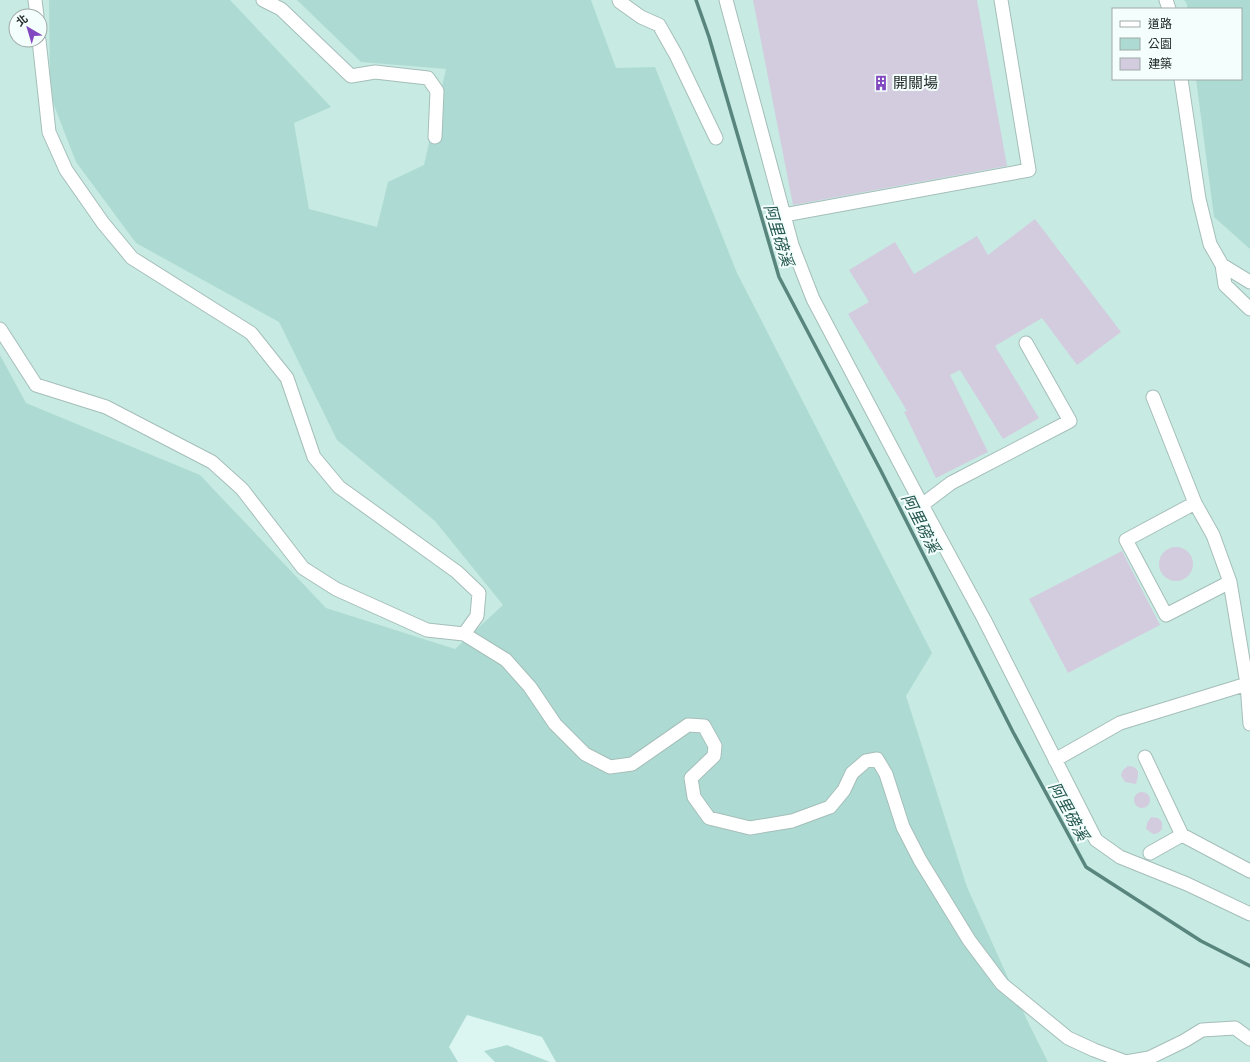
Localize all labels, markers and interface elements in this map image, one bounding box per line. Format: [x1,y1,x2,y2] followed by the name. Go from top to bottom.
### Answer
[8,8,48,48] north arrow
[1112,8,1242,80] legend
[14,12,30,29] text: 北
[1148,17,1172,32] text: 道路
[1148,37,1172,52] text: 公園
[1148,57,1172,72] text: 建築
[872,74,890,92] building icon: 開關場
[893,74,938,92] place label: 開關場
[759,202,798,271] water label: 阿里磅溪
[897,490,944,558] water label: 阿里磅溪
[1044,779,1093,846] water label: 阿里磅溪

